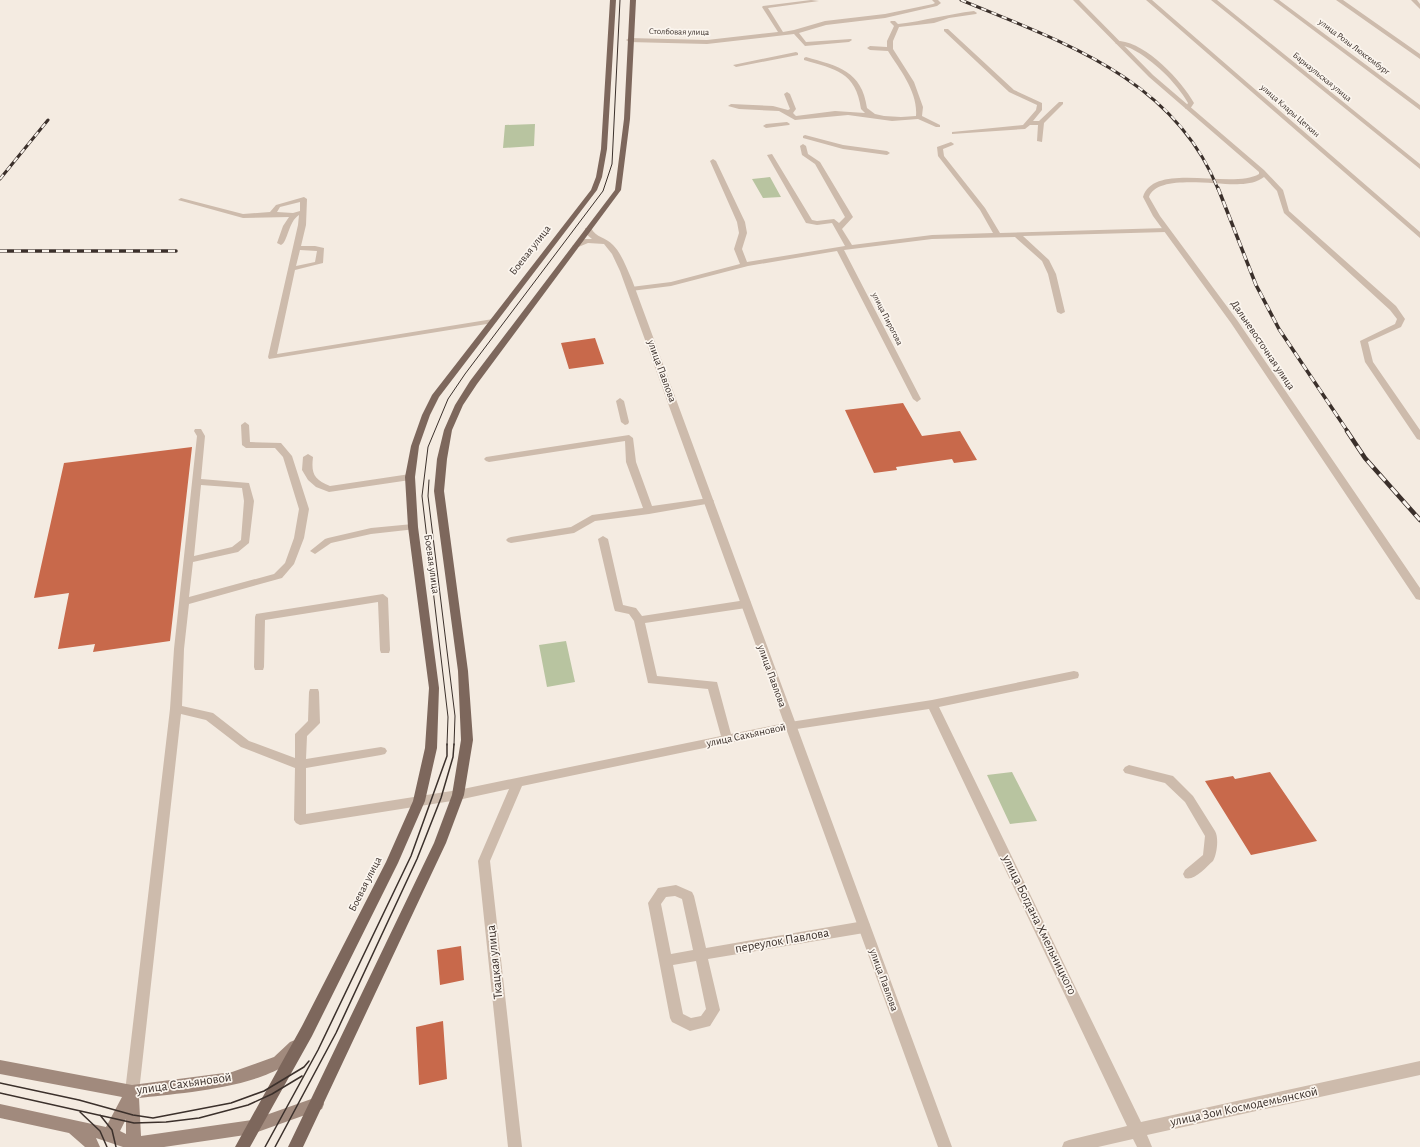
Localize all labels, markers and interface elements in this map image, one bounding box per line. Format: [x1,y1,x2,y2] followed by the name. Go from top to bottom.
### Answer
[1316,17,1392,77] street label: улица Розы Люксембург
[649,27,709,37] street label: Столбовая улица
[1291,51,1353,103] street label: Барнаульская улица
[1258,82,1321,139] street label: улица Клары Цеткин
[507,223,553,277] street label: Боевая улица
[869,290,904,347] street label: улица Пирогова
[1229,298,1297,392] street label: Дальневосточная улица
[645,337,678,404] street label: улица Павлова
[422,534,442,594] street label: Боевая улица
[755,642,788,709] street label: улица Павлова
[704,721,787,749] street label: улица Сахьяновой
[999,852,1079,997] street label: улица Богдана Хмельницкого
[347,855,383,913] street label: Боевая улица
[485,924,505,1000] street label: Ткацкая улица
[734,926,830,956] street label: переулок Павлова
[867,946,900,1013] street label: улица Павлова
[135,1071,232,1097] street label: улица Сахьяновой
[1168,1085,1319,1129] street label: улица Зои Космодемьянской

